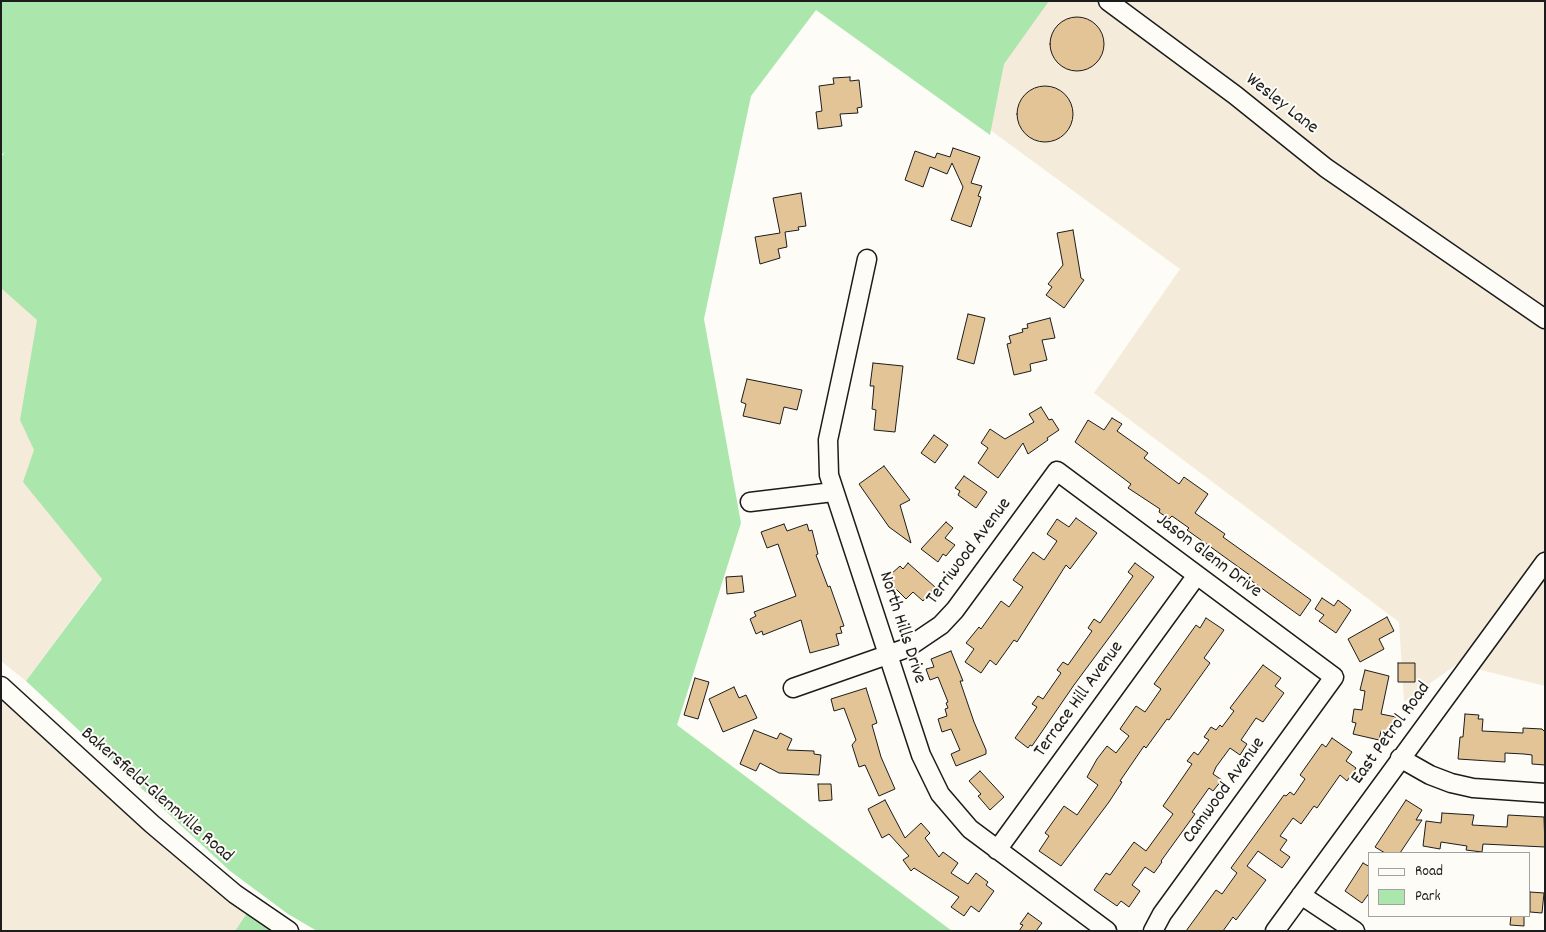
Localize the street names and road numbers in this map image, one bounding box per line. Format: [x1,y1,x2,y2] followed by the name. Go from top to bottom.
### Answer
[1240,70,1322,140] street label: Wesley Lane
[922,494,1018,610] street label: Terriwood Avenue
[1151,510,1265,604] street label: Jason Glenn Drive
[872,569,930,687] street label: North Hills Drive
[1030,638,1130,762] street label: Terrace Hill Avenue
[1347,678,1437,790] street label: East Petrol Road
[75,723,237,869] street label: Bakersfield-Glennville Road
[1179,733,1271,849] street label: Camwood Avenue

